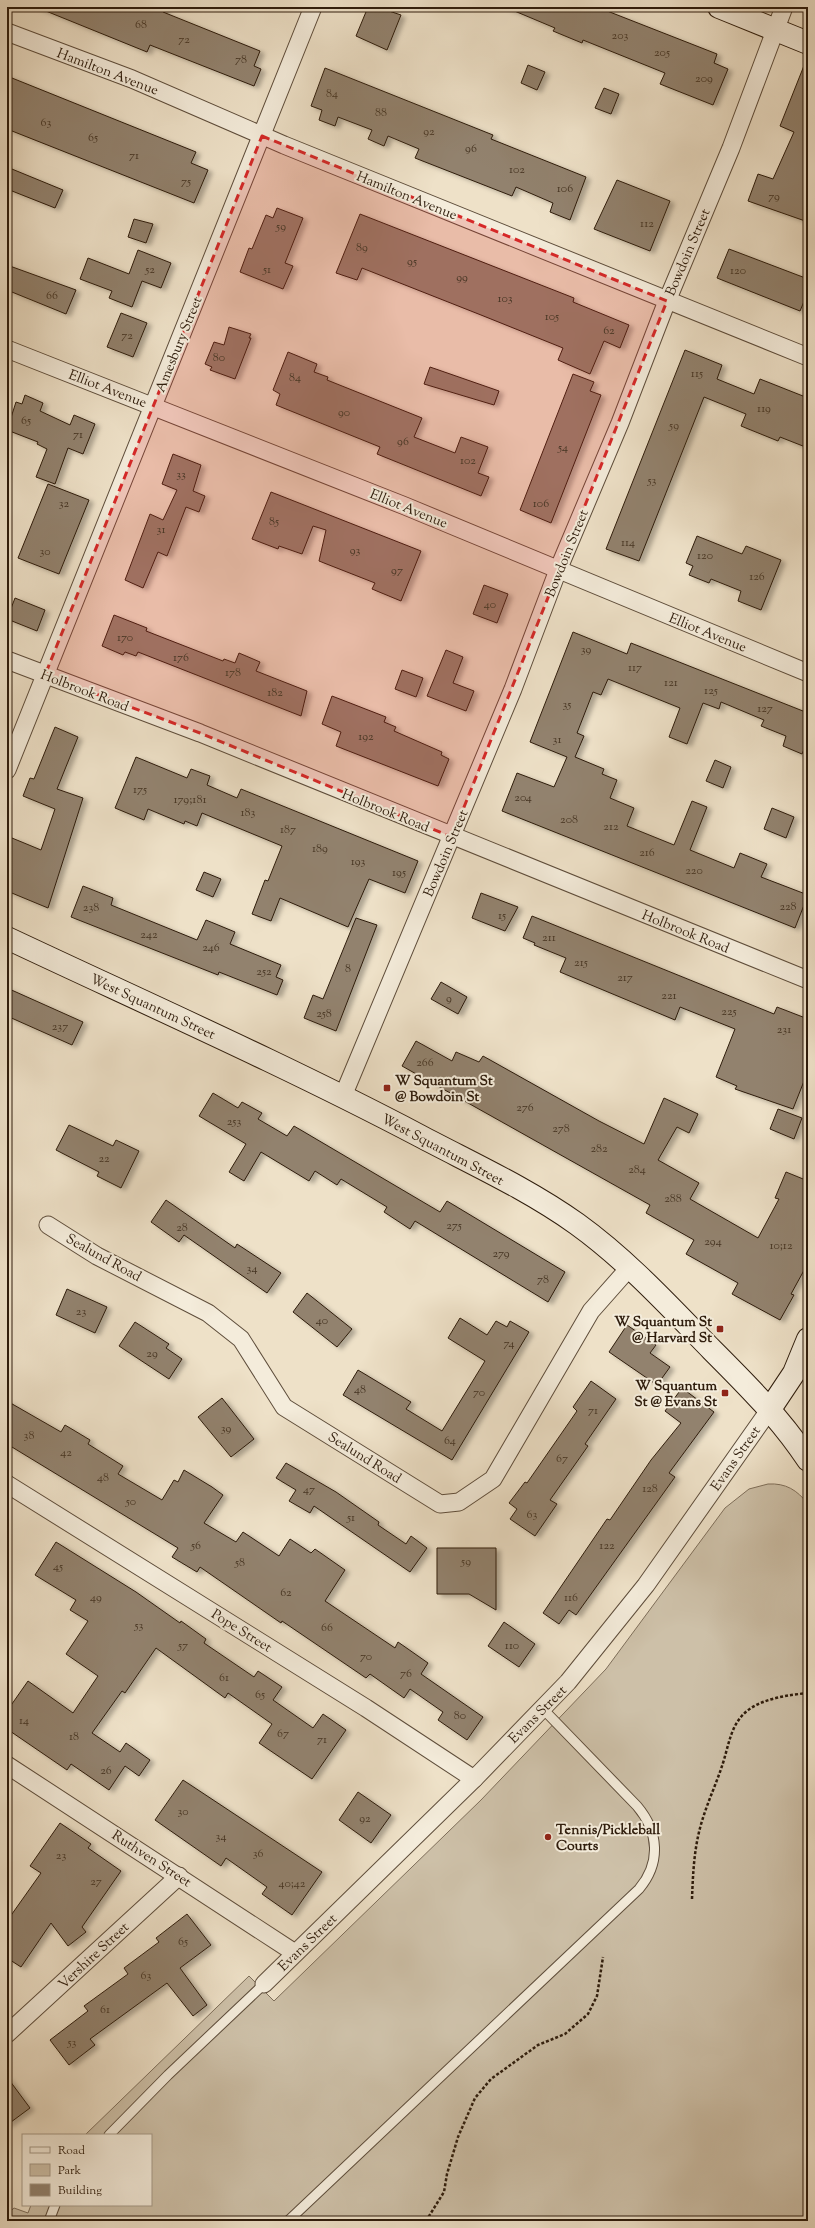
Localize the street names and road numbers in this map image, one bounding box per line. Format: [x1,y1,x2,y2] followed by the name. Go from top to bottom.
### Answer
[54,44,161,101] street label: Hamilton Avenue
[353,167,460,226] street label: Hamilton Avenue
[661,206,716,299] street label: Bowdoin Street
[152,294,208,396] street label: Amesbury Street
[65,366,149,414] street label: Elliot Avenue
[366,485,450,535] street label: Elliot Avenue
[541,507,595,601] street label: Bowdoin Street
[665,609,749,659] street label: Elliot Avenue
[37,666,131,718] street label: Holbrook Road
[338,785,432,839] street label: Holbrook Road
[419,807,474,900] street label: Bowdoin Street
[638,906,732,960] street label: Holbrook Road
[86,970,218,1046] street label: West Squantum Street
[377,1110,507,1192] street label: West Squantum Street
[62,1230,145,1288] street label: Sealund Road
[707,1422,766,1496] street label: Evans Street
[323,1428,405,1489] street label: Sealund Road
[207,1605,275,1658] street label: Pope Street
[505,1682,572,1749] street label: Evans Street
[107,1826,195,1893] street label: Ruthven Street
[274,1910,343,1977] street label: Evans Street
[55,1918,134,1995] street label: Vershire Street

